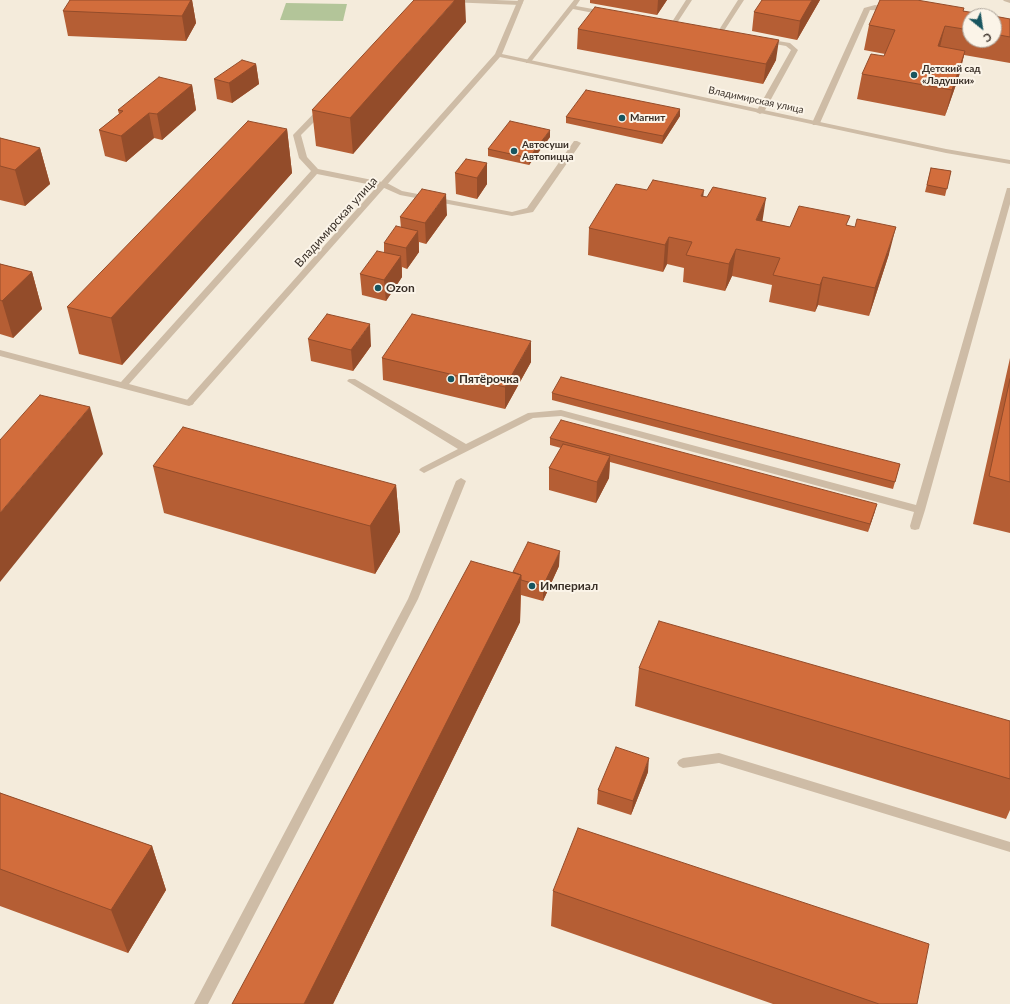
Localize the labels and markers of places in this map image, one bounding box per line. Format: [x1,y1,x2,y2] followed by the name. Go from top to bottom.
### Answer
[922,63,981,86] place label: Детский сад «Ладушки»
[909,70,919,80] marker: Детский сад «Ладушки»
[630,112,665,124] place label: Магнит
[617,113,627,123] marker: Магнит
[522,139,574,162] place label: Автосуши Автопицца
[509,146,519,156] marker: Автосуши Автопицца
[386,281,415,295] place label: Ozon
[373,283,383,293] marker: Ozon
[459,372,519,386] place label: Пятёрочка
[446,374,456,384] marker: Пятёрочка
[540,579,598,593] place label: Империал
[527,581,537,591] marker: Империал

